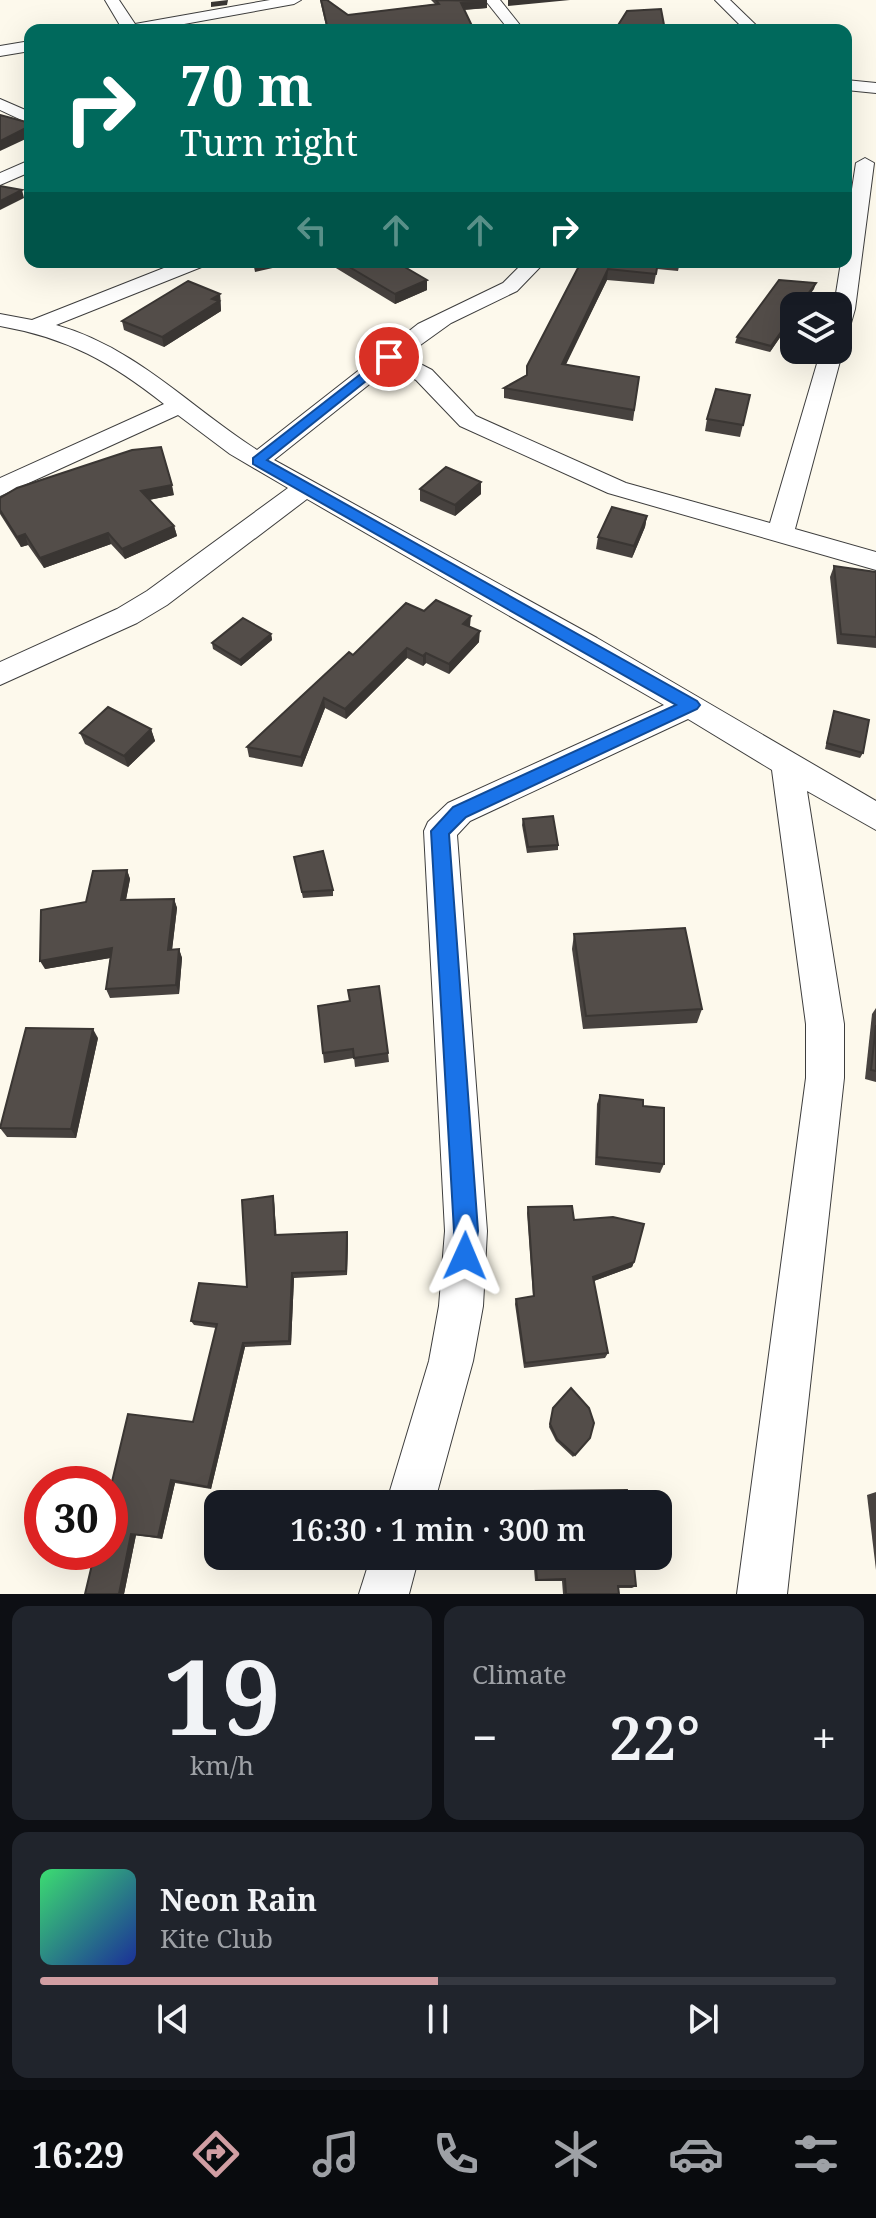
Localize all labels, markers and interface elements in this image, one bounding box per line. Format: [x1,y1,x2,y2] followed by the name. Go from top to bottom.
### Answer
[180,46,313,122] text: 70 m
[48,56,152,160] icon: right
[180,118,358,167] text: Turn right
[290,208,334,252] icon: left
[374,208,418,252] icon: ahead
[458,208,502,252] icon: ahead
[542,208,586,252] icon: right
[780,292,852,364] map controls
[780,292,852,364] button: layers
[355,323,423,391] pin
[367,335,411,379] icon: arrive
[423,1214,507,1298] position arrow
[24,1466,128,1570] speed limit sign: 30
[290,1509,586,1550] text: 16:30 · 1 min · 300 m
[163,1624,281,1765] text: 19
[472,1656,567,1692] text: Climate
[609,1696,700,1778] text: 22°
[472,1707,497,1767] text: −
[811,1707,836,1767] text: +
[190,1747,254,1783] text: km/h
[160,1879,317,1920] text: Neon Rain
[160,1920,273,1956] text: Kite Club
[151,1997,195,2041] icon: previous
[416,1997,460,2041] icon: pause
[681,1997,725,2041] icon: next
[188,2126,244,2182] icon: directions
[308,2126,364,2182] icon: music
[428,2126,484,2182] icon: phone
[548,2126,604,2182] icon: climate
[668,2126,724,2182] icon: car
[788,2126,844,2182] icon: filters
[32,2130,124,2179] text: 16:29

